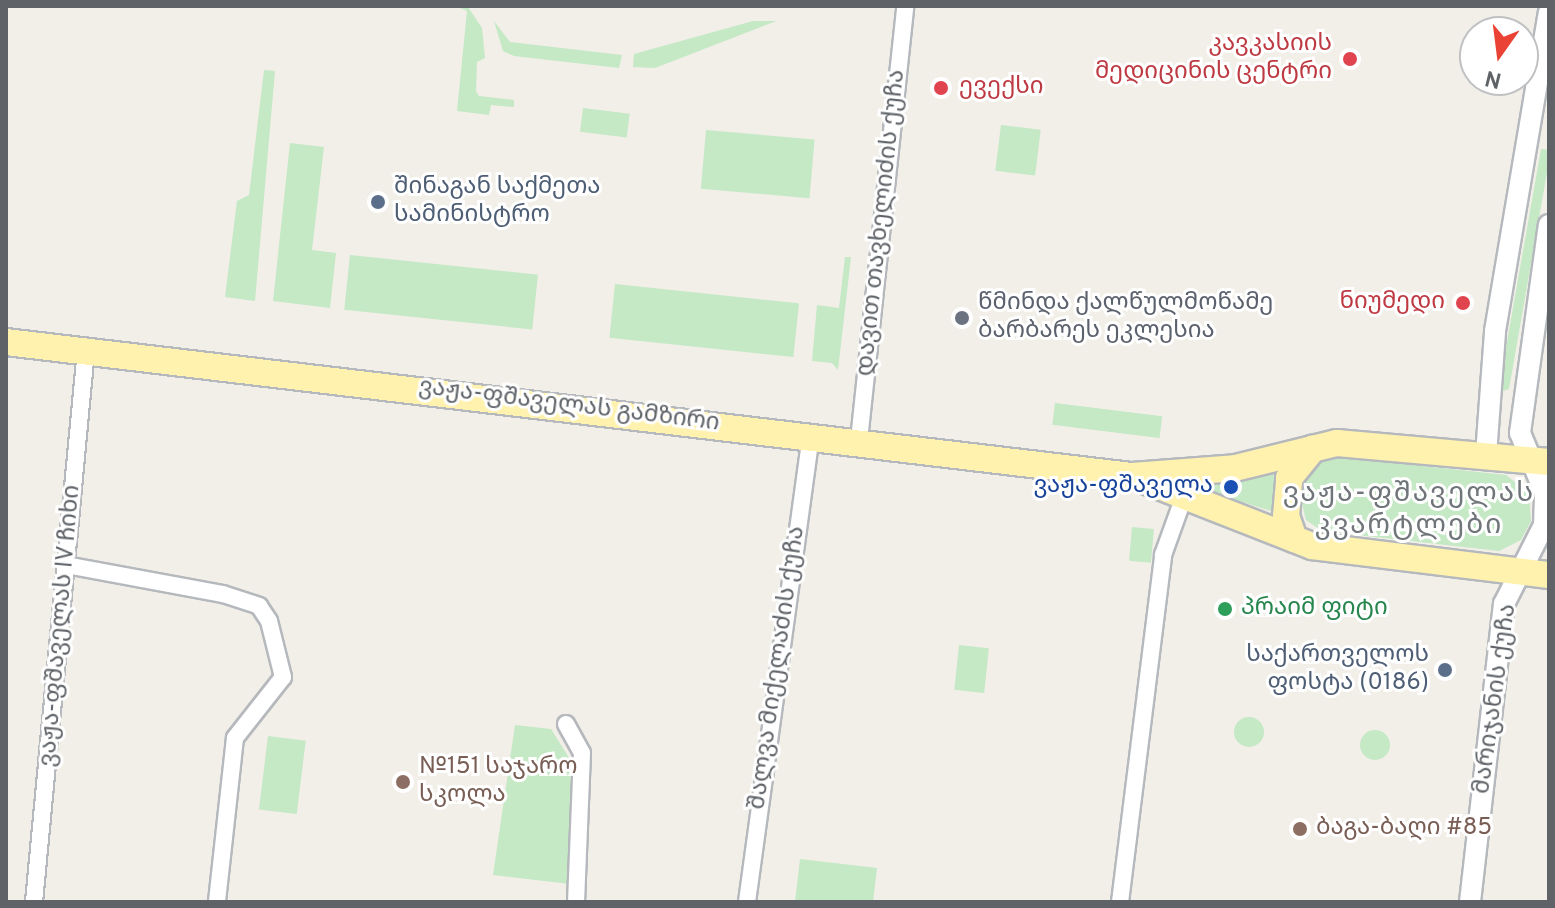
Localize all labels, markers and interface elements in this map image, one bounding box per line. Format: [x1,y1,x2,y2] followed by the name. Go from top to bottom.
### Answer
[1459,16,1539,96] north arrow
[1095,31,1332,87] place label: კავკასიის მედიცინის ცენტრი
[1339,48,1361,70] marker: კავკასიის მედიცინის ცენტრი
[1483,63,1504,93] text: N
[852,68,912,378] street label: დავით თავხელიძის ქუჩა
[959,74,1044,102] place label: ევექსი
[930,77,952,99] marker: ევექსი
[394,174,600,230] place label: შინაგან საქმეთა სამინისტრო
[369,193,387,211] marker: შინაგან საქმეთა სამინისტრო
[1339,289,1445,317] place label: ნიუმედი
[978,290,1273,346] place label: წმინდა ქალწულმოწამე ბარბარეს ეკლესია
[1452,292,1474,314] marker: ნიუმედი
[953,309,971,327] marker: წმინდა ქალწულმოწამე ბარბარეს ეკლესია
[417,373,721,439] street label: ვაჟა-ფშაველას გამზირი
[1034,473,1213,501] place label: ვაჟა-ფშაველა
[1220,476,1242,498] marker: ვაჟა-ფშაველა
[1283,477,1535,543] district label: ვაჟა-ფშაველას კვარტლები
[34,483,88,769] street label: ვაჟა-ფშაველას IV ჩიხი
[744,524,812,812] street label: შალვა მიქელაძის ქუჩა
[1241,595,1388,623] place label: პრაიმ ფიტი
[1216,600,1234,618] marker: პრაიმ ფიტი
[1468,602,1524,796] street label: მარიჯანის ქუჩა
[1246,642,1429,698] place label: საქართველოს ფოსტა (0186)
[1436,661,1454,679] marker: საქართველოს ფოსტა (0186)
[419,754,578,810] place label: №151 საჯარო სკოლა
[394,773,412,791] marker: №151 საჯარო სკოლა
[1316,815,1492,843] place label: ბაგა-ბაღი #85
[1291,820,1309,838] marker: ბაგა-ბაღი #85

